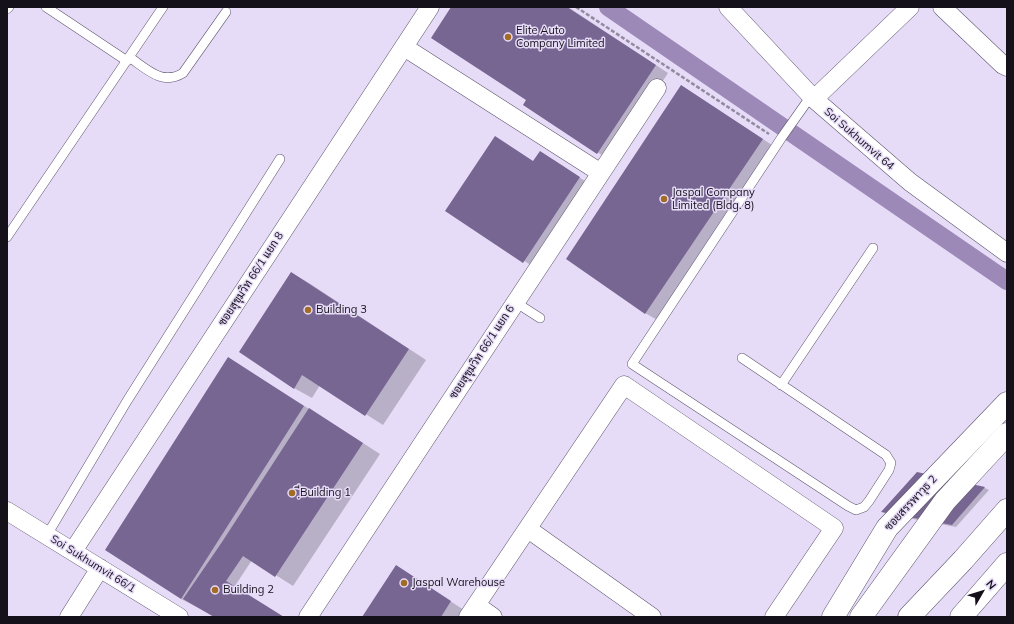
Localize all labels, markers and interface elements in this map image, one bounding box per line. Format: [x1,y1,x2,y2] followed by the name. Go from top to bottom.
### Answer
[516,24,605,50] place label: Elite Auto Company Limited
[503,32,513,42] marker: Elite Auto Company Limited
[821,105,897,173] street label: Soi Sukhumvit 64
[672,186,755,212] place label: Jaspal Company Limited (Bldg. 8)
[659,194,669,204] marker: Jaspal Company Limited (Bldg. 8)
[216,230,286,328] street label: ซอยสุขุมวิท 66/1 แยก 8
[316,303,367,317] place label: Building 3
[447,303,517,401] street label: ซอยสุขุมวิท 66/1 แยก 6
[303,305,313,315] marker: Building 3
[882,473,940,533] street label: ซอยสรรพาวุธ 2
[300,486,351,500] place label: ฺีBuilding 1
[287,488,297,498] marker: ฺีBuilding 1
[48,532,138,596] street label: Soi Sukhumvit 66/1
[962,572,1002,612] north arrow
[412,576,505,590] place label: Jaspal Warehouse
[983,577,999,592] text: N
[399,578,409,588] marker: Jaspal Warehouse
[223,583,274,597] place label: Building 2
[210,585,220,595] marker: Building 2

